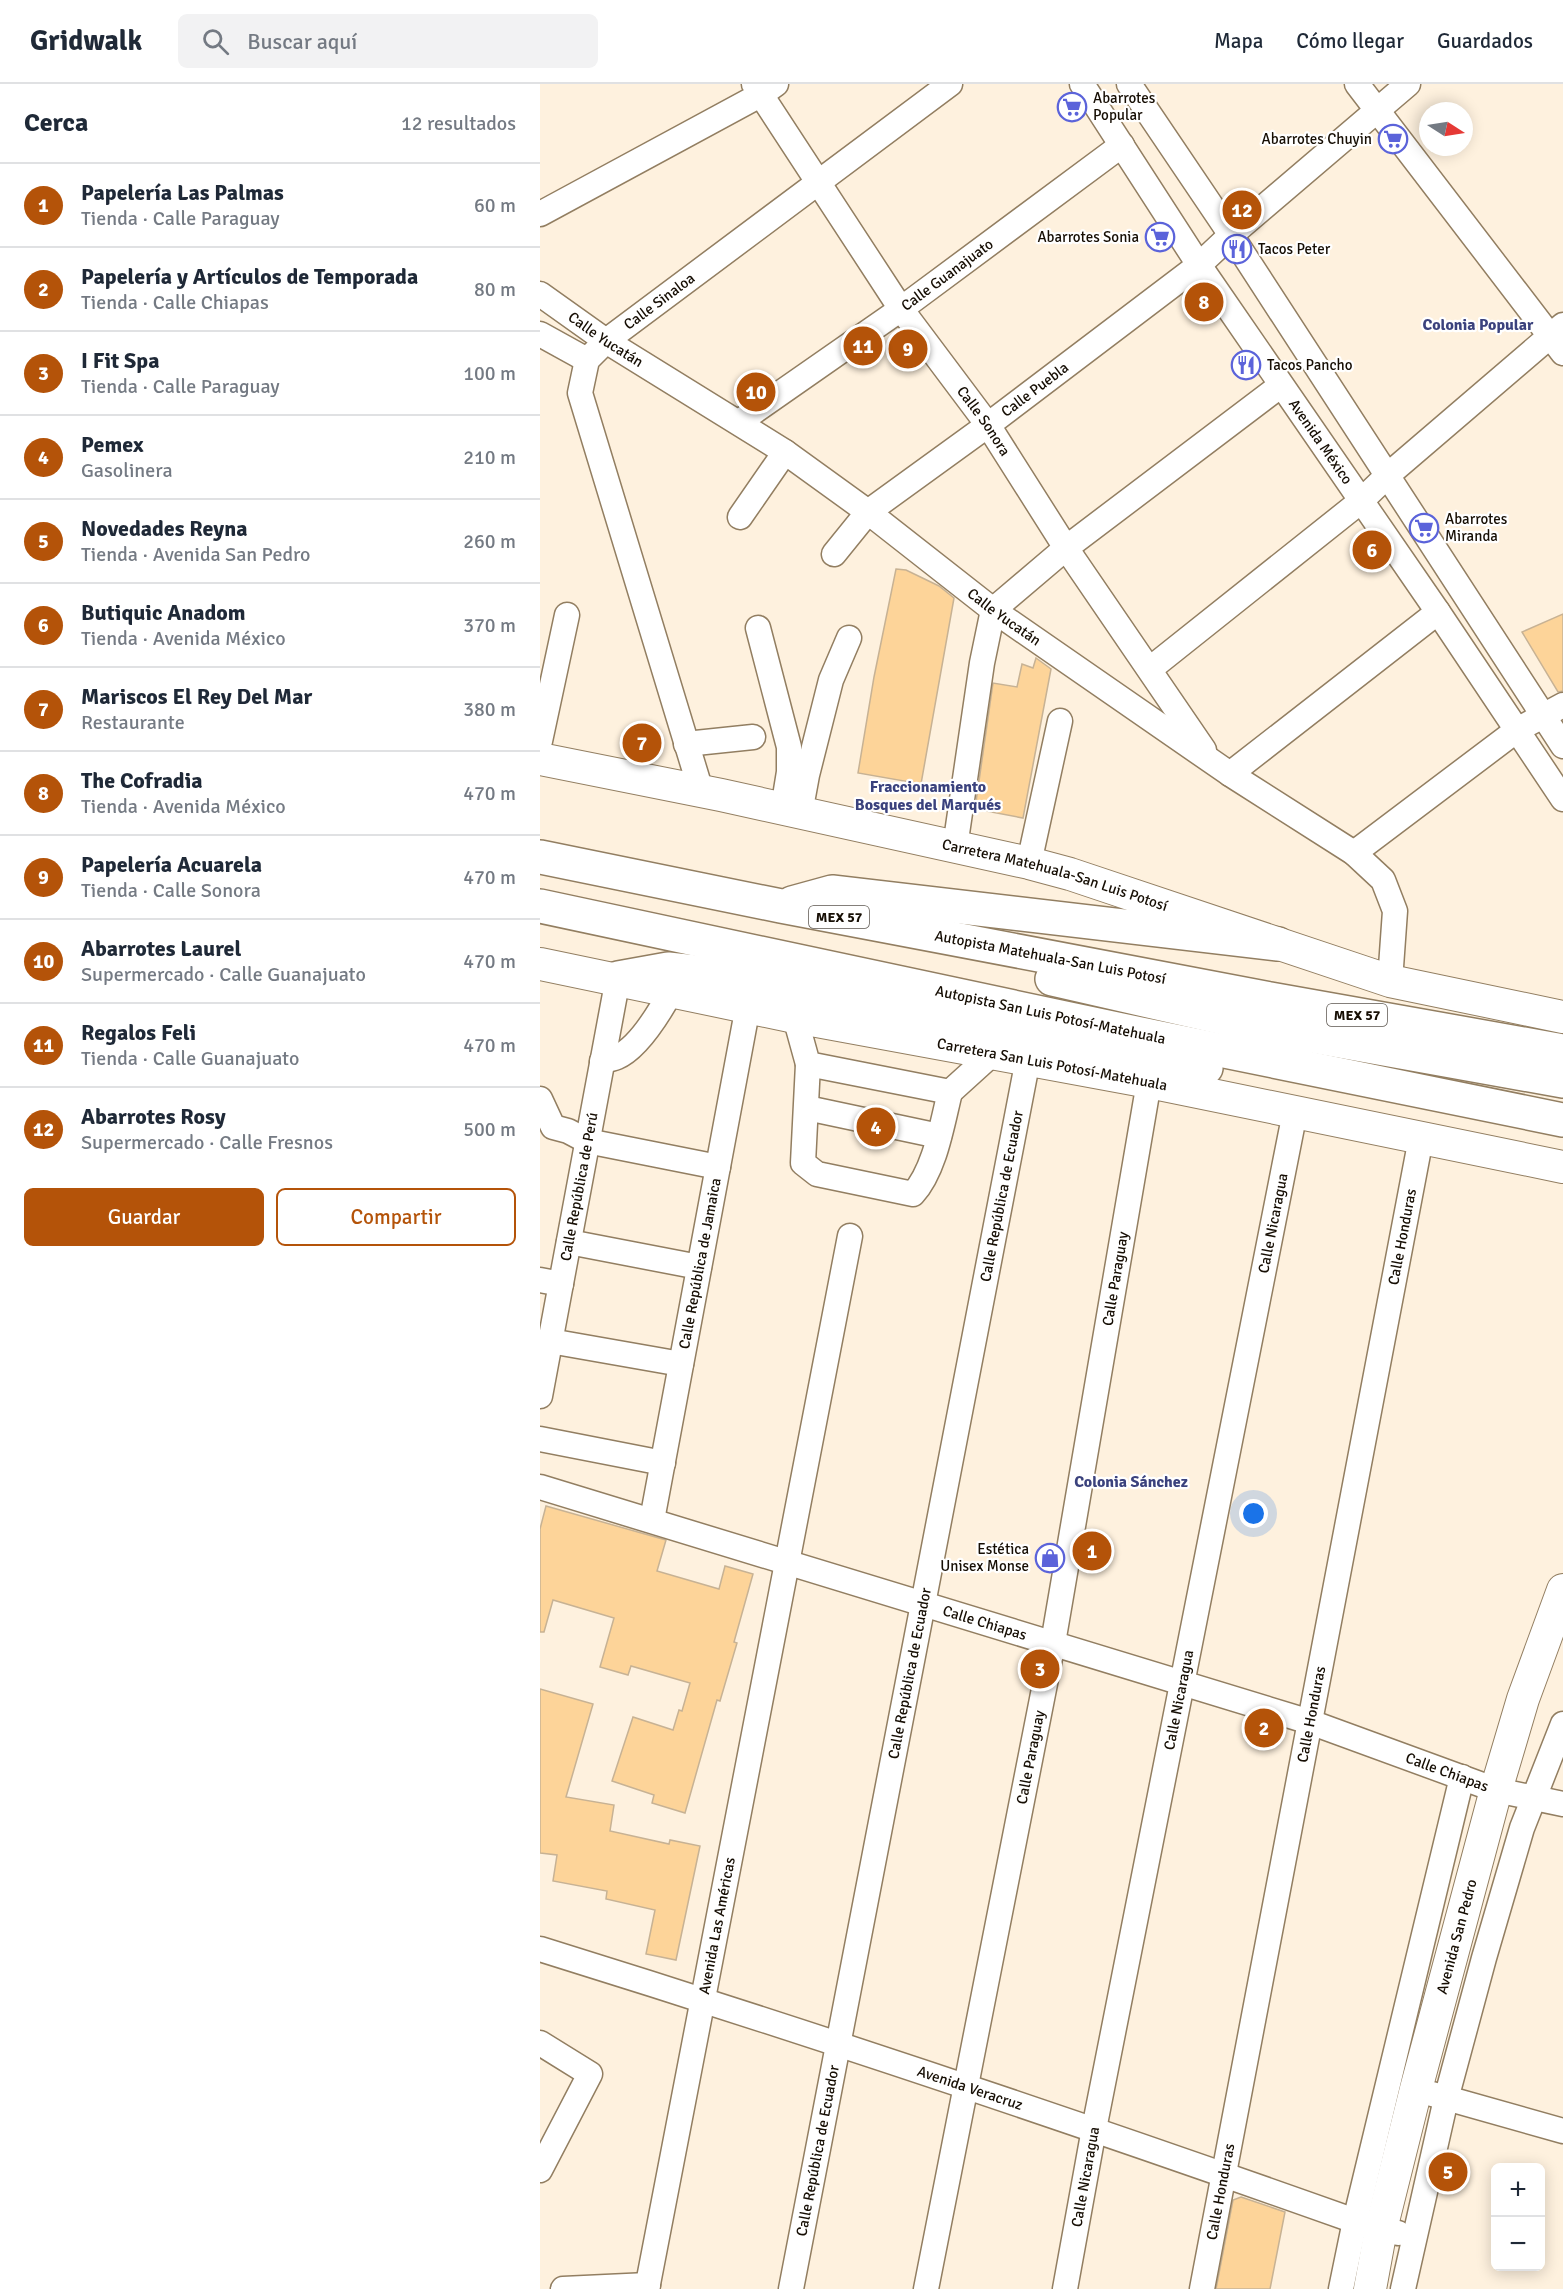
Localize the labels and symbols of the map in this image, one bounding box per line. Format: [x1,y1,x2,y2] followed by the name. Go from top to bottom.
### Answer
[1093,89,1156,124] place label: Abarrotes Popular
[1056,91,1088,123] supermarket icon: Abarrotes Popular
[1419,102,1473,156] north arrow
[1377,123,1409,155] supermarket icon: Abarrotes Chuyin
[1262,130,1372,148] place label: Abarrotes Chuyin
[1222,188,1262,232] pin: 12
[1144,221,1176,253] supermarket icon: Abarrotes Sonia
[1037,228,1139,246] place label: Abarrotes Sonia
[1221,233,1253,265] restaurant icon: Tacos Peter
[898,235,997,315] street label: Calle Guanajuato
[1258,240,1331,258] place label: Tacos Peter
[620,269,698,334] street label: Calle Sinaloa
[1184,280,1224,324] pin: 8
[565,308,647,371] street label: Calle Yucatán
[1423,315,1534,335] district label: Colonia Popular
[844,324,882,368] pin: 11
[888,326,928,372] pin: 9
[1230,349,1262,381] restaurant icon: Tacos Pancho
[1267,356,1353,374] place label: Tacos Pancho
[998,358,1072,421] street label: Calle Puebla
[736,370,776,414] pin: 10
[953,383,1014,459] street label: Calle Sonora
[1285,395,1356,488] street label: Avenida México
[1445,510,1508,545] place label: Abarrotes Miranda
[1408,512,1440,544] supermarket icon: Abarrotes Miranda
[1352,528,1392,572] pin: 6
[964,584,1045,649] street label: Calle Yucatán
[622,720,662,766] pin: 7
[855,777,1001,815] district label: Fraccionamiento Bosques del Marqués
[940,835,1170,915] street label: Carretera Matehuala-San Luis Potosí
[809,906,869,928] road number: MEX 57
[933,926,1167,988] street label: Autopista Matehuala-San Luis Potosí
[934,982,1167,1048] street label: Autopista San Luis Potosí-Matehuala
[1327,1004,1387,1026] road number: MEX 57
[936,1034,1169,1095] street label: Carretera San Luis Potosí-Matehuala
[856,1104,896,1150] pin: 4
[976,1109,1027,1283] street label: Calle República de Ecuador
[556,1111,602,1262] street label: Calle República de Perú
[1254,1172,1292,1275] street label: Calle Nicaragua
[675,1176,725,1351] street label: Calle República de Jamaica
[1384,1187,1420,1287] street label: Calle Honduras
[1098,1230,1132,1327] street label: Calle Paraguay
[1074,1472,1188,1492] district label: Colonia Sánchez
[1239,1499,1268,1528] your location
[1072,1528,1112,1574] pin: 1
[940,1540,1029,1575] place label: Estética Unisex Monse
[1034,1542,1066,1574] shop icon: Estética Unisex Monse
[884,1586,935,1760] street label: Calle República de Ecuador
[941,1601,1029,1644] street label: Calle Chiapas
[1020,1646,1060,1692] pin: 3
[1160,1648,1197,1751] street label: Calle Nicaragua
[1293,1664,1329,1764] street label: Calle Honduras
[1244,1706,1284,1750] pin: 2
[1013,1709,1049,1806] street label: Calle Paraguay
[1403,1749,1491,1796] street label: Calle Chiapas
[695,1855,739,1996] street label: Avenida Las Américas
[1433,1877,1481,1996] street label: Avenida San Pedro
[915,2062,1025,2114] street label: Avenida Veracruz
[792,2063,843,2238] street label: Calle República de Ecuador
[1067,2125,1103,2228] street label: Calle Nicaragua
[1203,2142,1239,2241] street label: Calle Honduras
[1428,2150,1468,2194] pin: 5

